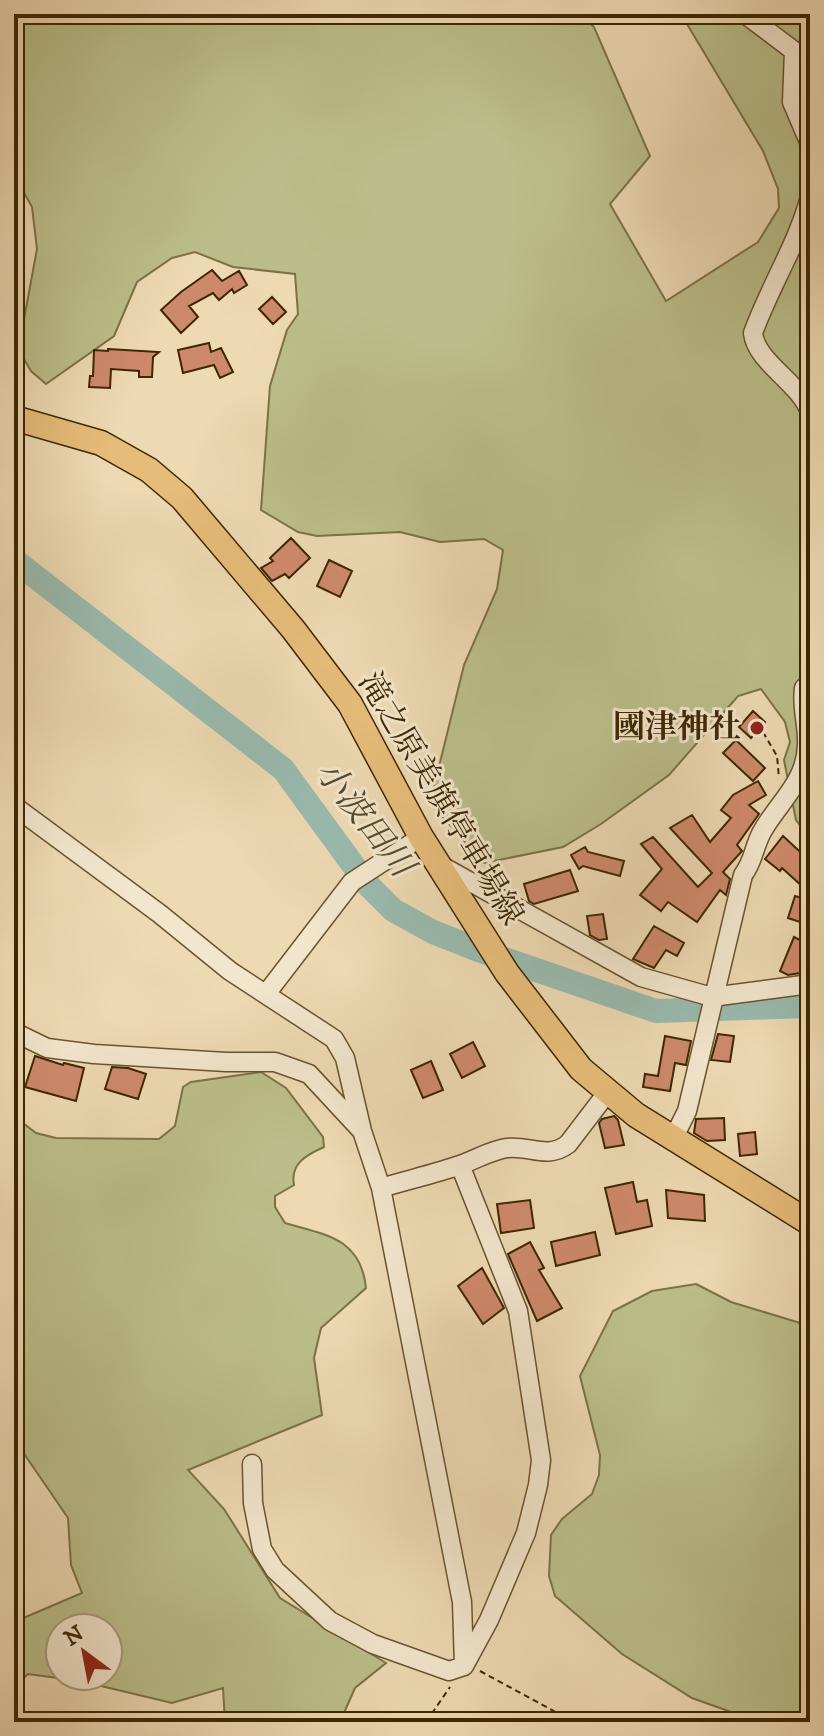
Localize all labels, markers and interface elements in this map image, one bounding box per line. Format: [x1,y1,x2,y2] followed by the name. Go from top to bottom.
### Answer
[349,665,531,933] street label: 滝之原美旗停車場線
[613,708,741,748] place label: 國津神社
[748,719,766,737] marker: 國津神社
[306,752,425,889] water label: 小波田川
[44,1612,124,1692] north arrow
[59,1620,89,1653] text: N

